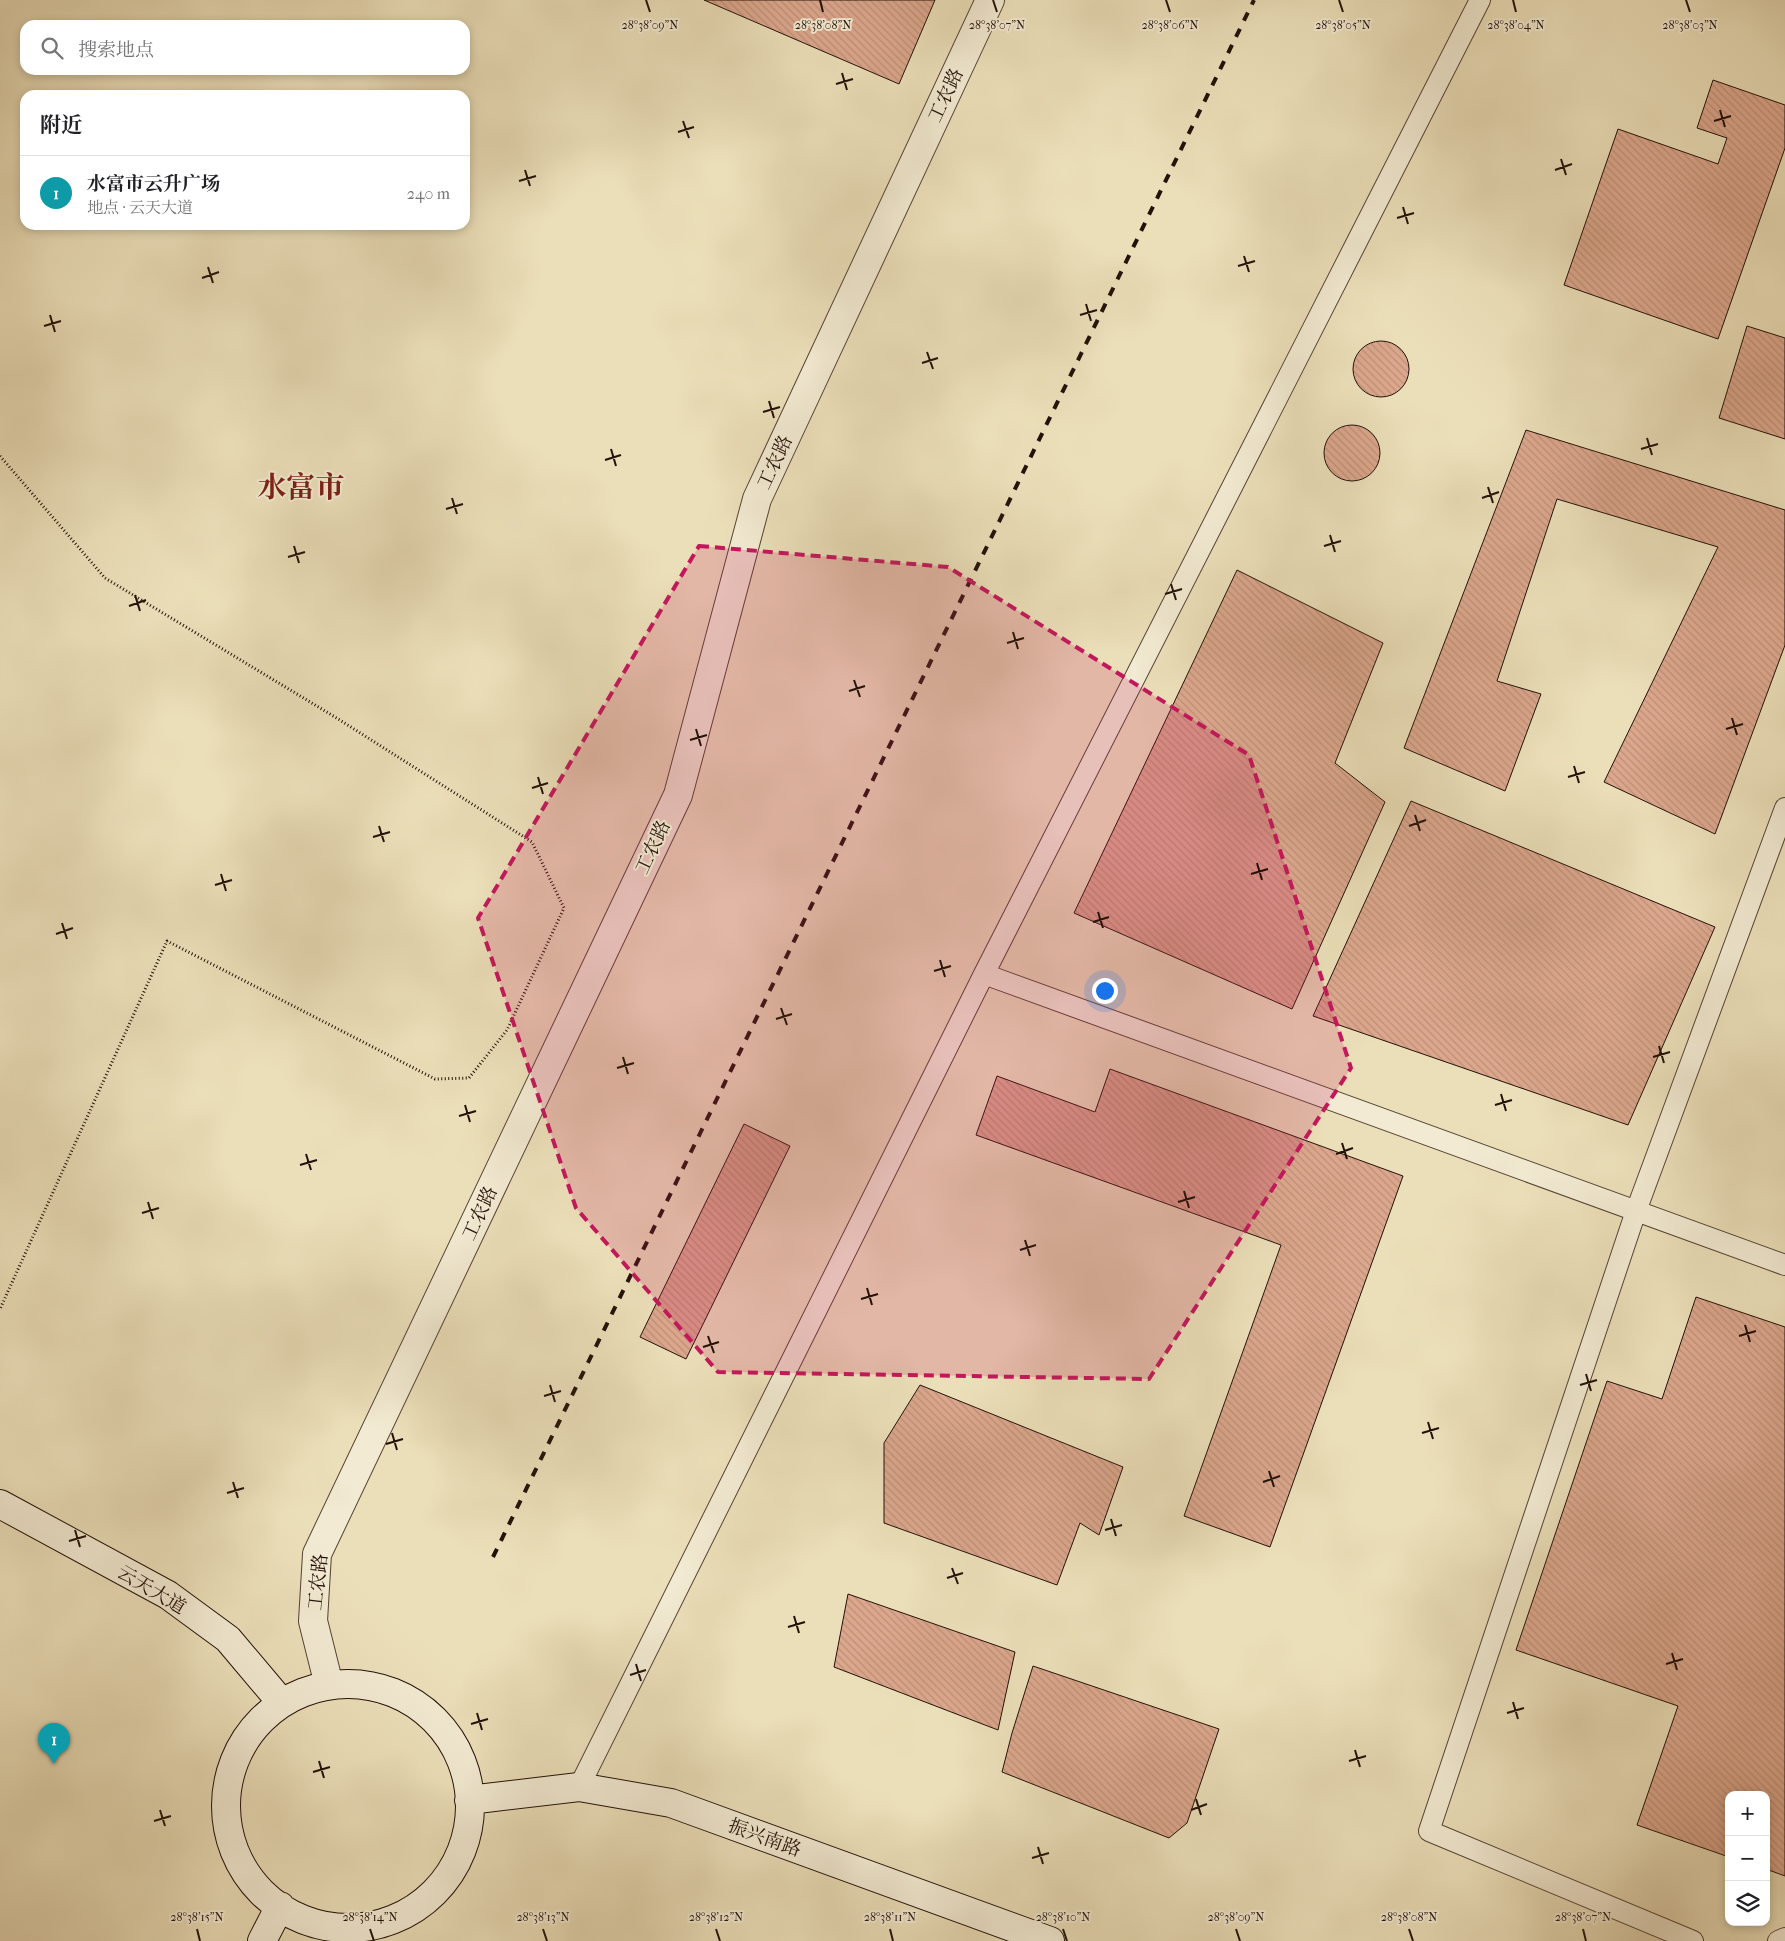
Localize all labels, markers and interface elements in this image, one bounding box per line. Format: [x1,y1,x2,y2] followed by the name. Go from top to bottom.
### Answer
[622,18,678,32] text: 28°38'09"N
[795,18,851,32] text: 28°38'08"N
[969,18,1025,32] text: 28°38'07"N
[1142,18,1199,32] text: 28°38'06"N
[1315,18,1371,32] text: 28°38'05"N
[1487,18,1545,32] text: 28°38'04"N
[1662,18,1718,32] text: 28°38'03"N
[20,20,470,75] search box
[38,34,66,62] icon: search
[78,39,154,61] text: 搜索地点
[924,65,968,126] street label: 工农路
[40,113,82,137] text: 附近
[87,173,220,195] text: 水富市云升广场
[53,184,59,203] text: 1
[407,184,450,203] text: 240 m
[87,198,193,217] text: 地点 · 云天大道
[753,432,797,493] street label: 工农路
[257,471,345,505] district label: 水富市
[631,817,675,878] street label: 工农路
[1092,978,1118,1004] your location
[458,1183,502,1244] street label: 工农路
[304,1553,332,1612] street label: 工农路
[113,1561,190,1619] street label: 云天大道
[38,1723,70,1764] pin: 1
[1725,1791,1770,1926] map controls
[1725,1791,1770,1836] button: +
[725,1815,804,1861] street label: 振兴南路
[1725,1836,1770,1881] button: −
[1725,1881,1770,1926] button: layers
[170,1910,224,1924] text: 28°38'15"N
[342,1910,398,1924] text: 28°38'14"N
[516,1910,570,1924] text: 28°38'13"N
[689,1910,743,1924] text: 28°38'12"N
[864,1910,916,1924] text: 28°38'11"N
[1036,1910,1090,1924] text: 28°38'10"N
[1208,1910,1264,1924] text: 28°38'09"N
[1381,1910,1437,1924] text: 28°38'08"N
[1555,1910,1611,1924] text: 28°38'07"N

